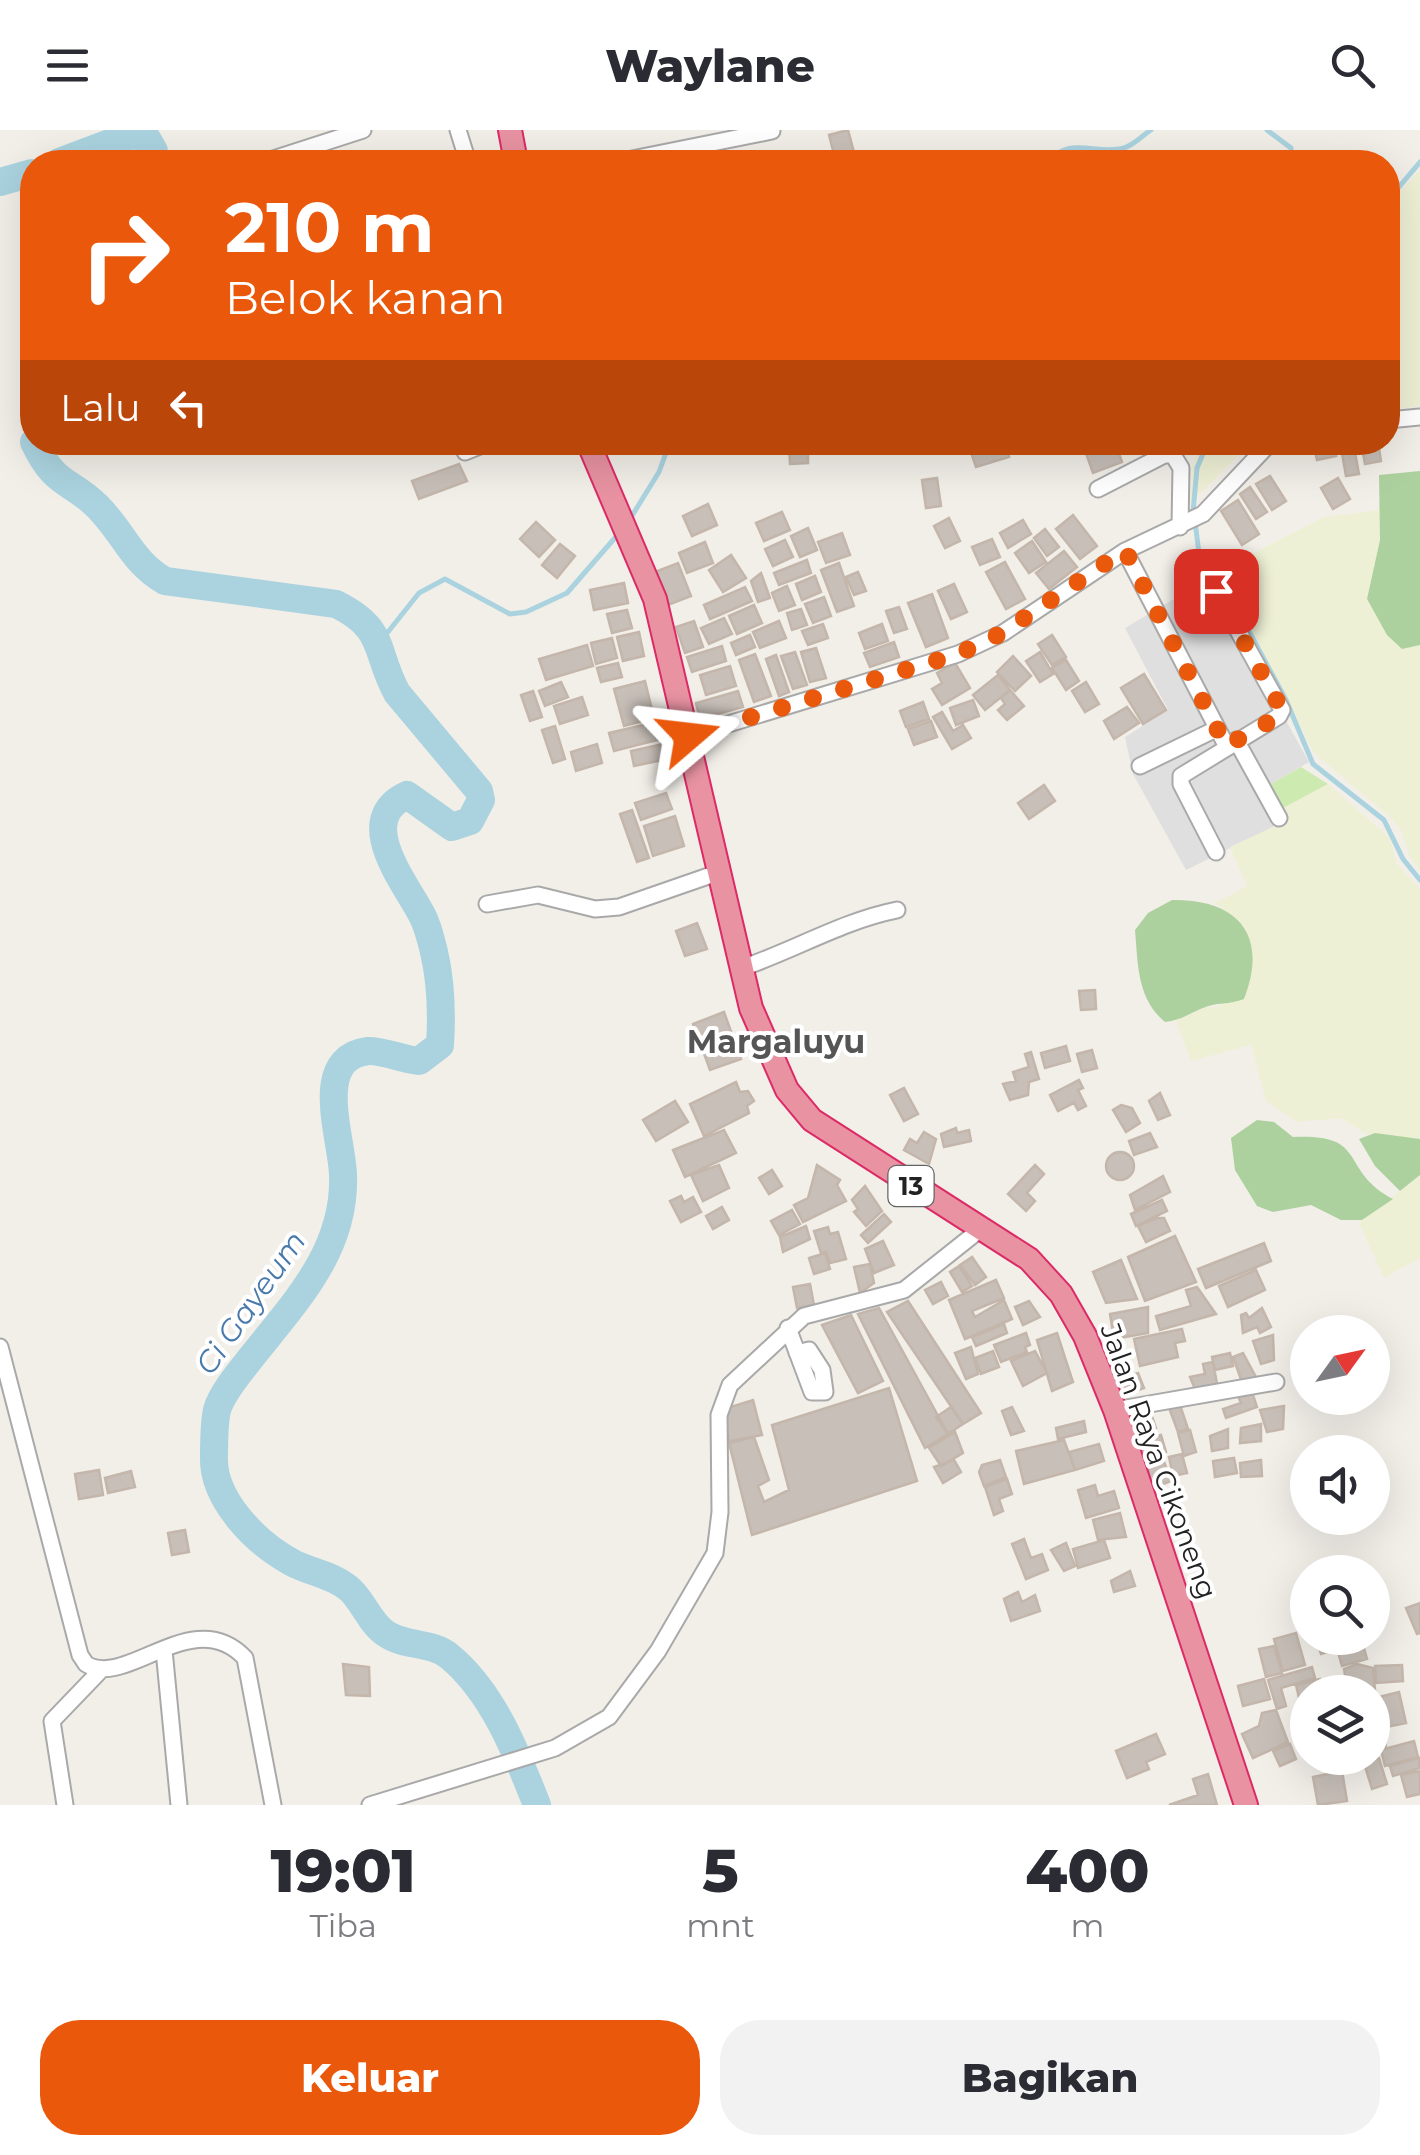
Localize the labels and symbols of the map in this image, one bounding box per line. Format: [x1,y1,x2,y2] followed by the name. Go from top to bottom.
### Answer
[1174,549,1259,634] pin
[637,684,741,788] position arrow
[687,1022,865,1061] district label: Margaluyu
[888,1166,934,1206] road number: 13
[188,1224,314,1382] water label: Ci Gayeum
[1290,1315,1390,1415] north arrow
[1093,1318,1225,1603] street label: Jalan Raya Cikoneng

